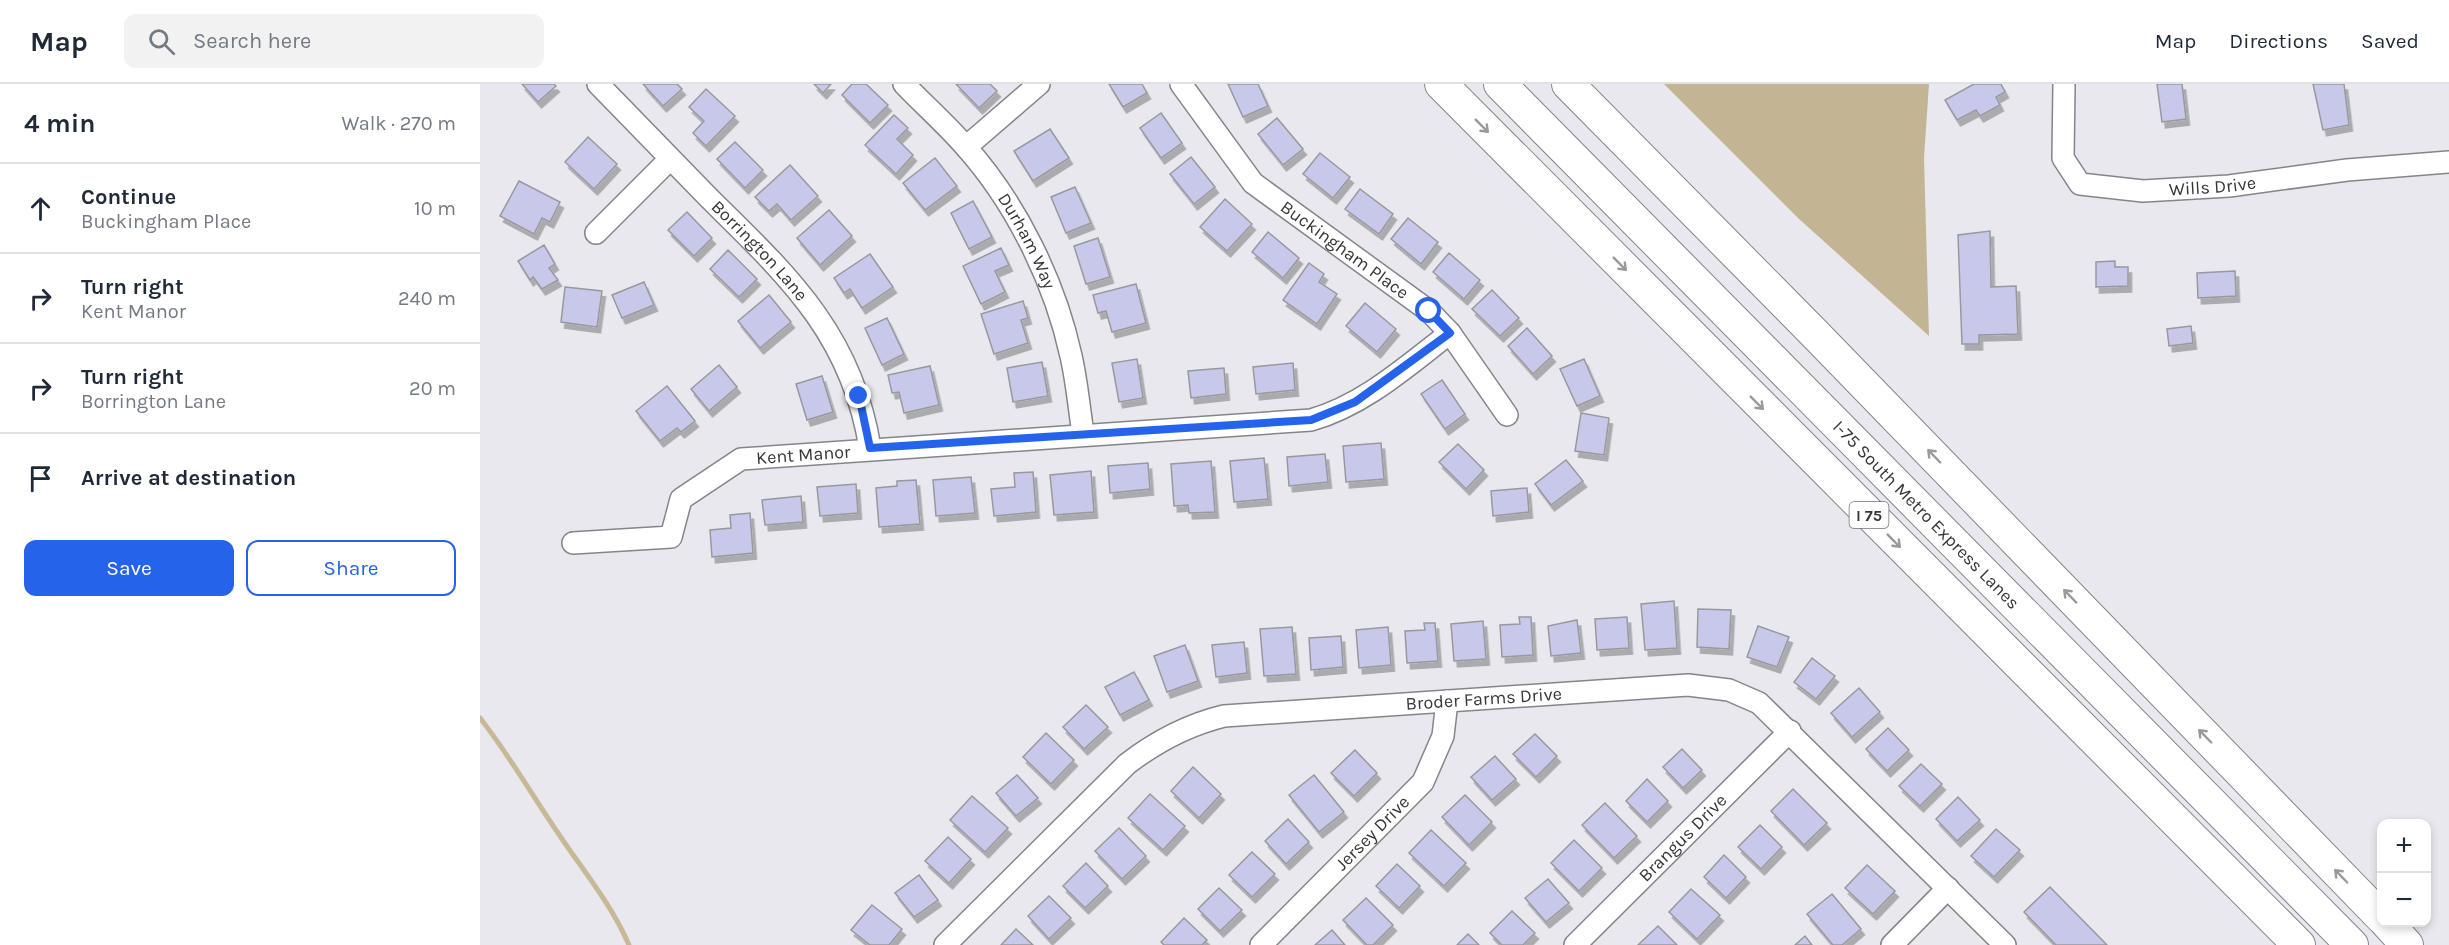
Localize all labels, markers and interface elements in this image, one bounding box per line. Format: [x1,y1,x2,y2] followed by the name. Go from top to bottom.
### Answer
[124,14,544,68] search box
[30,25,88,58] text: Map
[145,25,178,58] icon: search
[193,28,311,54] text: Search here
[2155,29,2196,53] text: Map
[2229,29,2328,53] text: Directions
[2361,29,2419,53] text: Saved
[24,108,95,139] text: 4 min
[342,112,456,135] text: Walk · 270 m
[1475,118,1490,133] one-way arrow
[2168,171,2257,200] street label: Wills Drive
[81,184,176,210] text: Continue
[993,189,1061,293] street label: Durham Way
[24,192,57,225] icon: ahead
[707,196,813,305] street label: Borrington Lane
[1276,196,1413,304] street label: Buckingham Place
[414,197,456,220] text: 10 m
[81,210,251,233] text: Buckingham Place
[1612,257,1627,271] one-way arrow
[81,274,184,300] text: Turn right
[24,282,57,315] icon: right
[398,287,456,310] text: 240 m
[1415,297,1441,323] route start
[81,300,186,323] text: Kent Manor
[81,364,184,390] text: Turn right
[24,372,57,405] icon: right
[409,377,456,400] text: 20 m
[845,382,871,408] route end
[81,390,226,413] text: Borrington Lane
[1750,395,1764,410] one-way arrow
[1828,416,2024,614] street label: I-75 South Metro Express Lanes
[755,441,852,469] street label: Kent Manor
[1926,449,1941,464] one-way arrow
[24,462,57,495] icon: arrive
[81,465,296,491] text: Arrive at destination
[1850,502,1888,528] road number: I 75
[1887,534,1902,548] one-way arrow
[24,540,234,596] button: Save
[246,540,456,596] button: Share
[2062,589,2077,604] one-way arrow
[1405,682,1562,715] street label: Broder Farms Drive
[2198,729,2212,744] one-way arrow
[1634,789,1731,886] street label: Brangus Drive
[1331,791,1414,875] street label: Jersey Drive
[2377,819,2431,927] map controls
[2377,819,2431,873] button: +
[2334,869,2348,884] one-way arrow
[2377,873,2431,927] button: −

